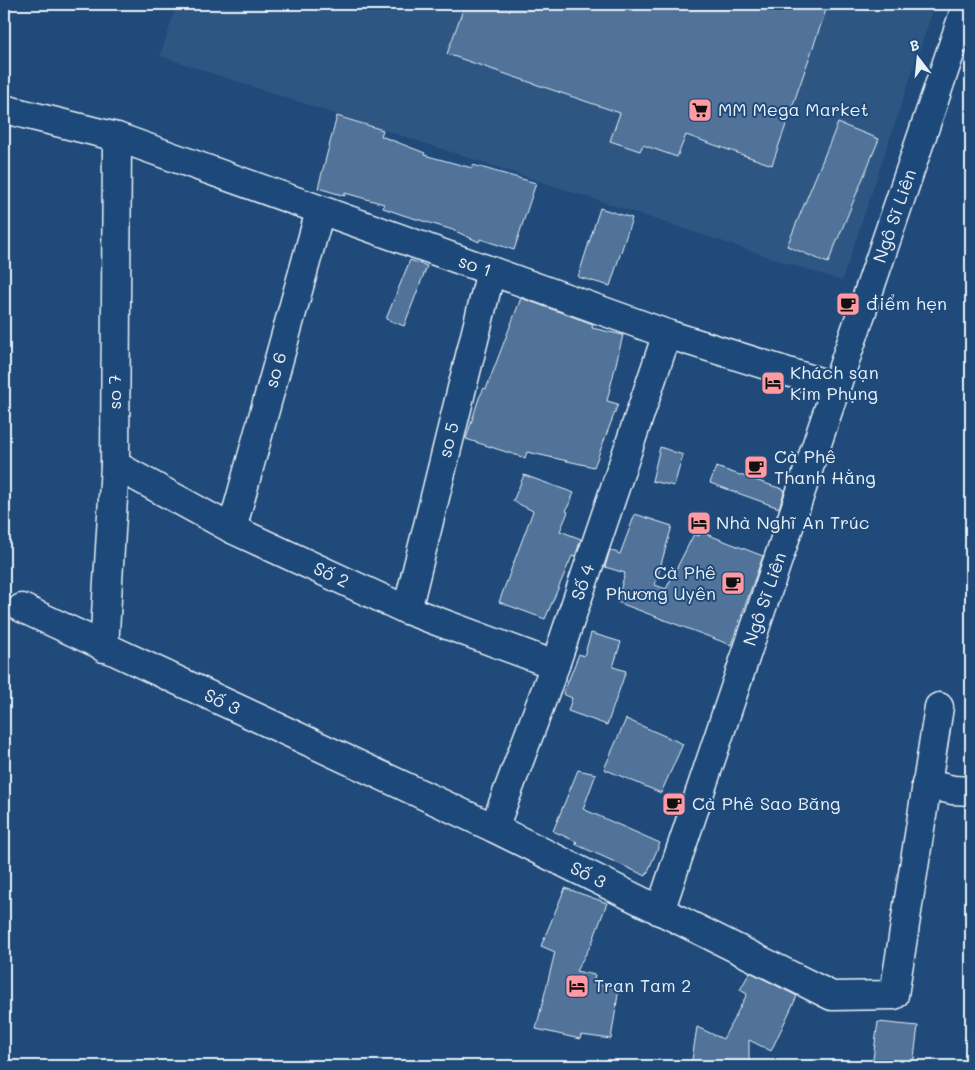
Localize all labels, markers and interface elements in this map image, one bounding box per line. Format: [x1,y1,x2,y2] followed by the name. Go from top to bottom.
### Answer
[892,32,942,82] north arrow
[907,35,921,55] text: B
[687,97,713,123] supermarket icon: MM Mega Market
[718,97,869,121] place label: MM Mega Market
[867,166,921,266] street label: Ngô Sĩ Liên
[456,248,495,282] street label: so 1
[835,291,861,317] cafe icon: điểm hẹn
[866,291,947,315] place label: điểm hẹn
[259,349,292,390] street label: so 6
[790,360,879,405] place label: Khách sạn Kim Phụng
[760,370,786,396] hotel icon: Khách sạn Kim Phụng
[102,374,126,410] street label: so 7
[432,420,464,460] street label: so 5
[774,444,876,489] place label: Cà Phê Thanh Hằng
[743,454,769,480] cafe icon: Cà Phê Thanh Hằng
[686,510,712,536] hotel icon: Nhà Nghĩ An Trúc
[716,510,869,534] place label: Nhà Nghĩ An Trúc
[737,549,791,649] street label: Ngô Sĩ Liên
[310,555,353,593] street label: Số 2
[565,560,600,603] street label: Số 4
[606,560,716,605] place label: Cà Phê Phương Uyên
[720,570,746,596] cafe icon: Cà Phê Phương Uyên
[201,682,244,720] street label: Số 3
[661,791,687,817] cafe icon: Cà Phê Sao Băng
[692,791,840,815] place label: Cà Phê Sao Băng
[566,855,610,893] street label: Số 3
[564,973,590,999] hotel icon: Tran Tam 2
[594,973,691,997] place label: Tran Tam 2

